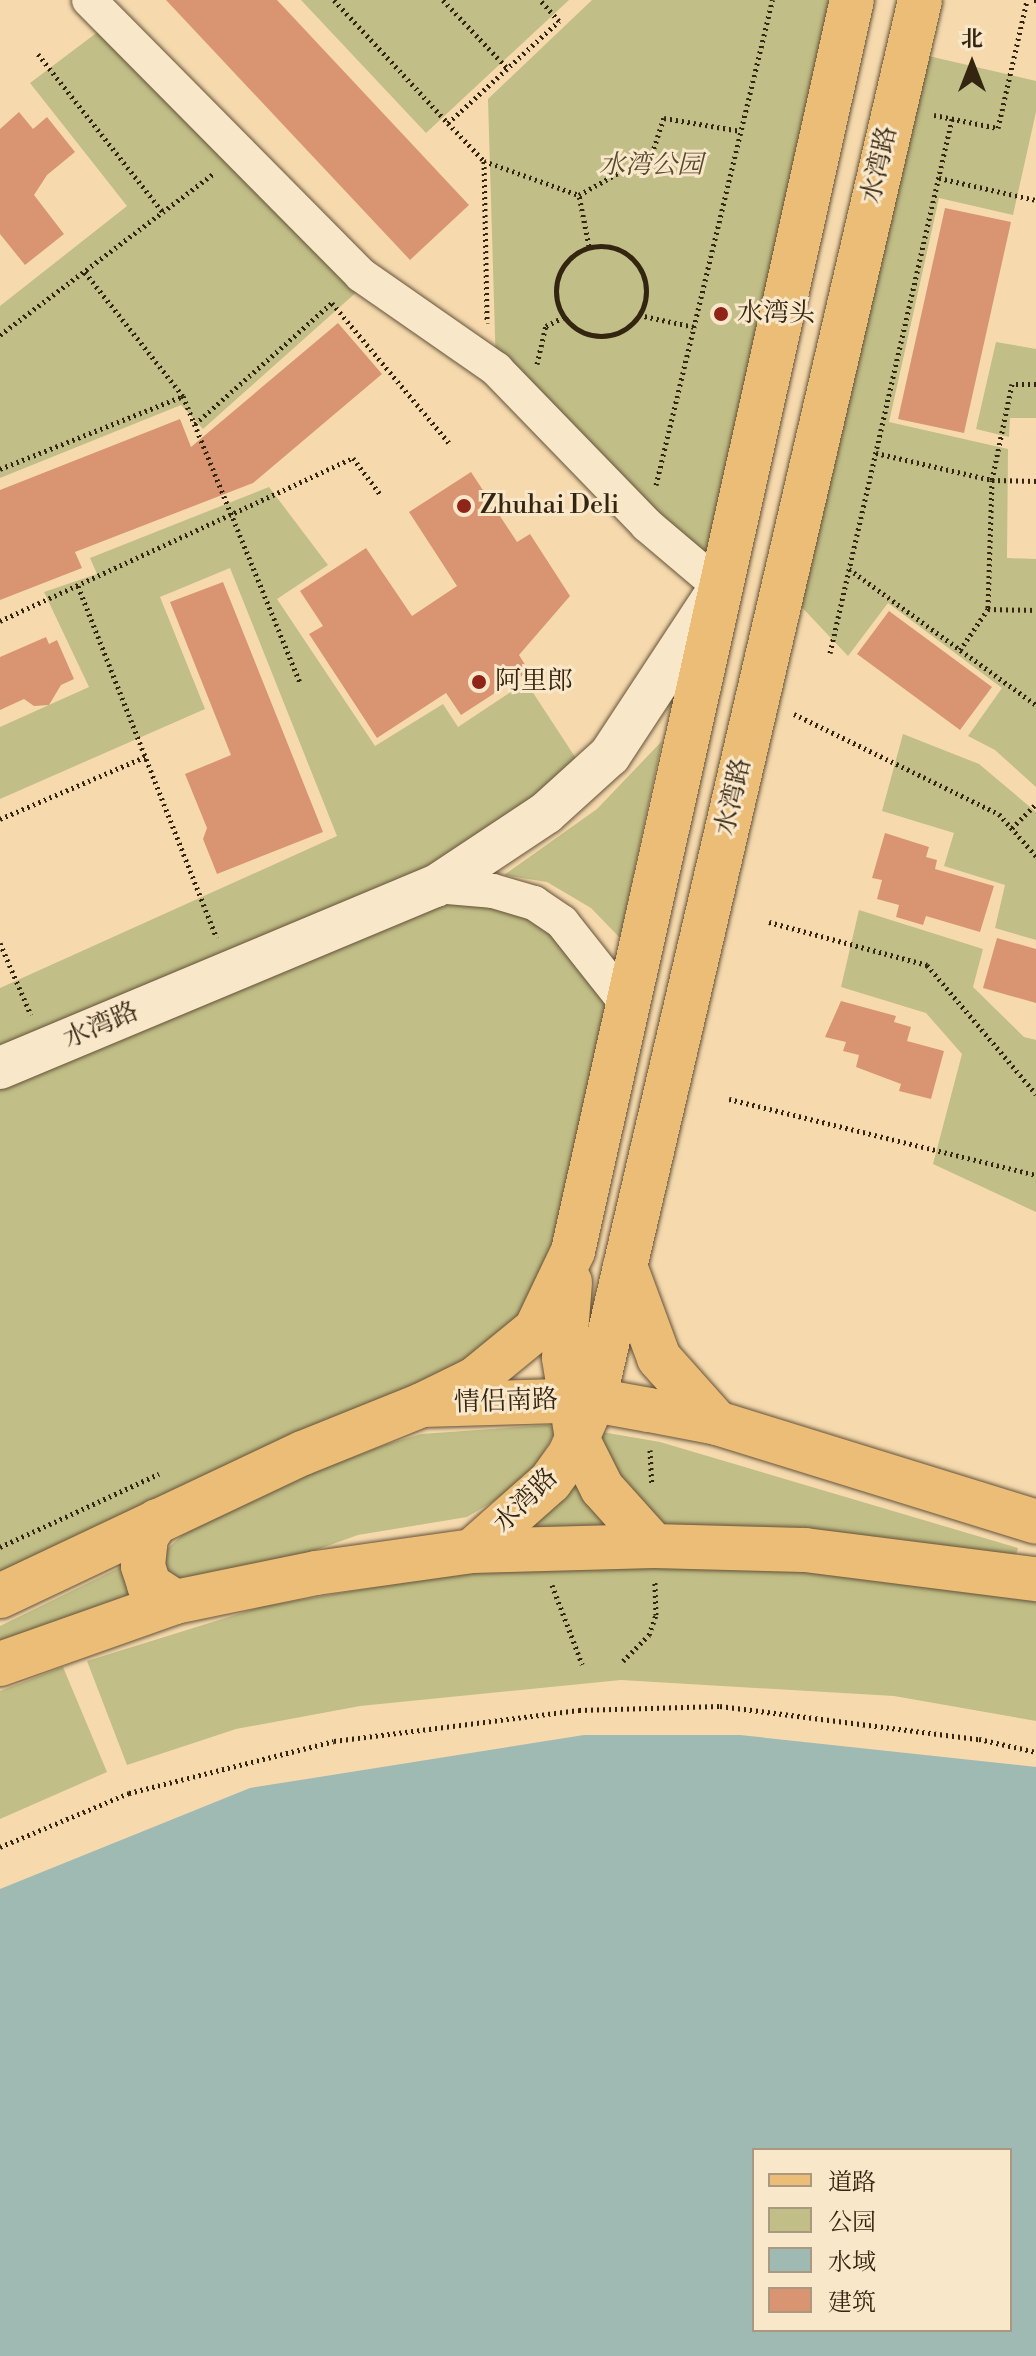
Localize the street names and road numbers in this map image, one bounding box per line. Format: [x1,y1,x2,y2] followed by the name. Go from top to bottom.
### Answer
[856,123,904,207] street label: 水湾路
[710,755,758,839] street label: 水湾路
[59,996,143,1056] street label: 水湾路
[453,1385,559,1419] street label: 情侣南路
[487,1462,565,1540] street label: 水湾路

